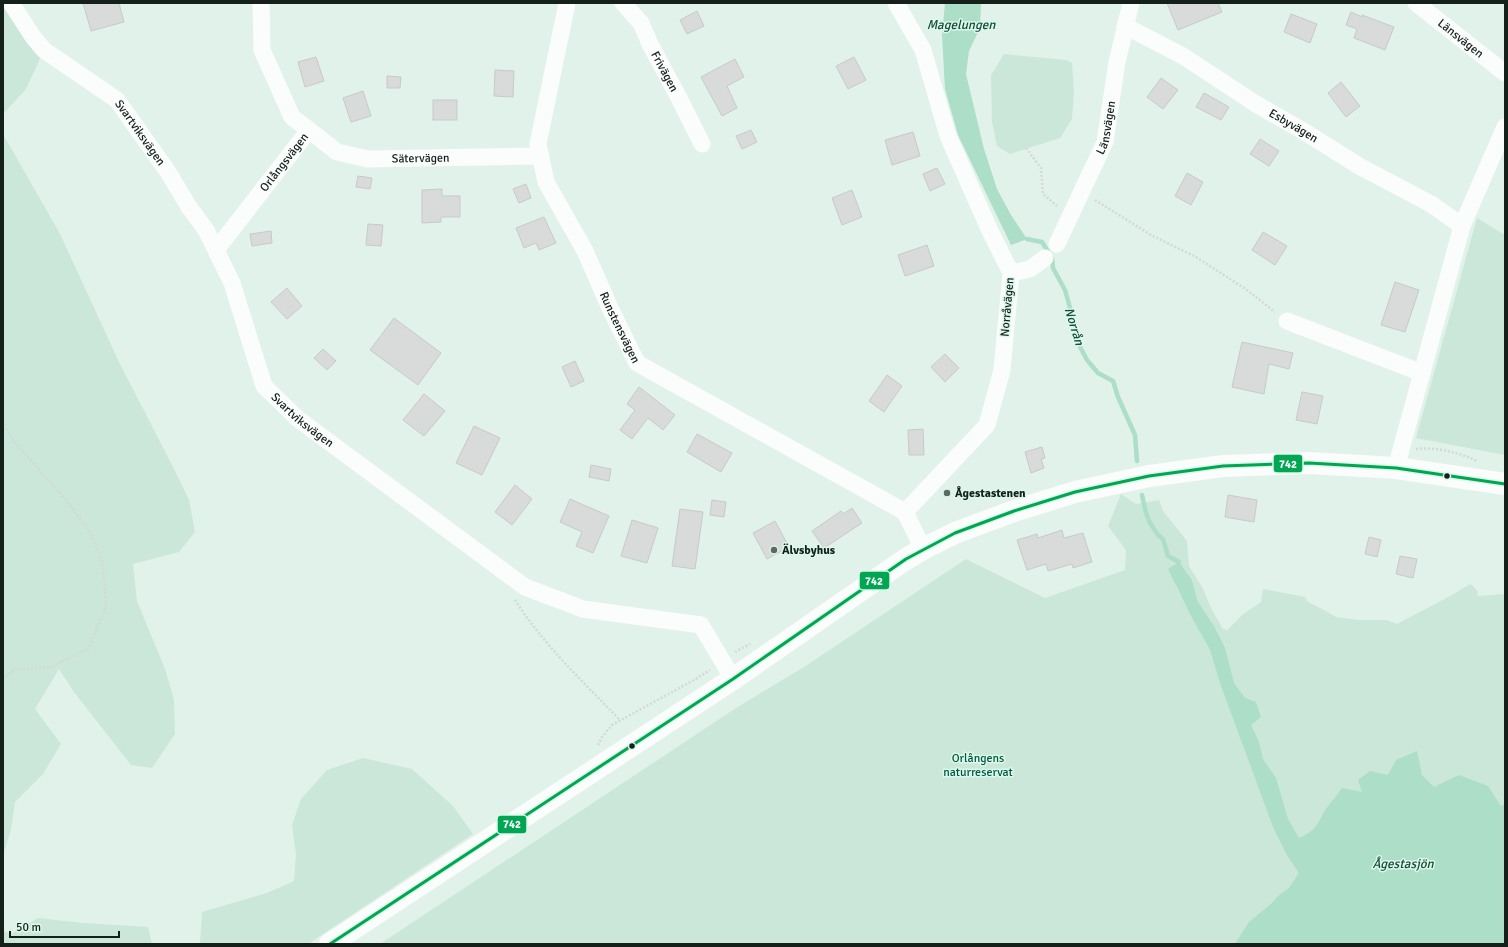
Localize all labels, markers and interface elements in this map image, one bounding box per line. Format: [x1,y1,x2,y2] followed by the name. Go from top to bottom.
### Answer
[1434,16,1487,61] street label: Länsvägen
[927,17,996,33] water label: Magelungen
[647,49,681,95] street label: Frivägen
[111,97,168,169] street label: Svartviksvägen
[1093,100,1119,157] street label: Länsvägen
[1266,106,1321,146] street label: Esbyvägen
[257,130,312,195] street label: Orlångsvägen
[392,151,450,167] street label: Sätervägen
[997,277,1018,337] street label: Norråvägen
[596,290,643,366] street label: Runstensvägen
[1061,305,1088,348] water label: Norrån
[268,390,336,451] street label: Svartviksvägen
[1273,454,1303,473] line badge: 742
[1279,458,1297,471] text: 742
[1442,471,1452,481] unlabelled marker
[955,486,1026,501] place label: Ågestastenen
[942,488,952,498] marker: Ågestastenen
[782,543,836,558] place label: Älvsbyhus
[769,545,779,555] marker: Älvsbyhus
[859,571,890,590] line badge: 742
[865,575,883,588] text: 742
[627,741,637,751] unlabelled marker
[943,751,1013,780] park label: Orlångens naturreservat
[497,815,527,834] line badge: 742
[503,818,521,831] text: 742
[1372,856,1435,872] water label: Ågestasjön
[10,913,119,939] scale bar
[16,920,41,935] text: 50 m

